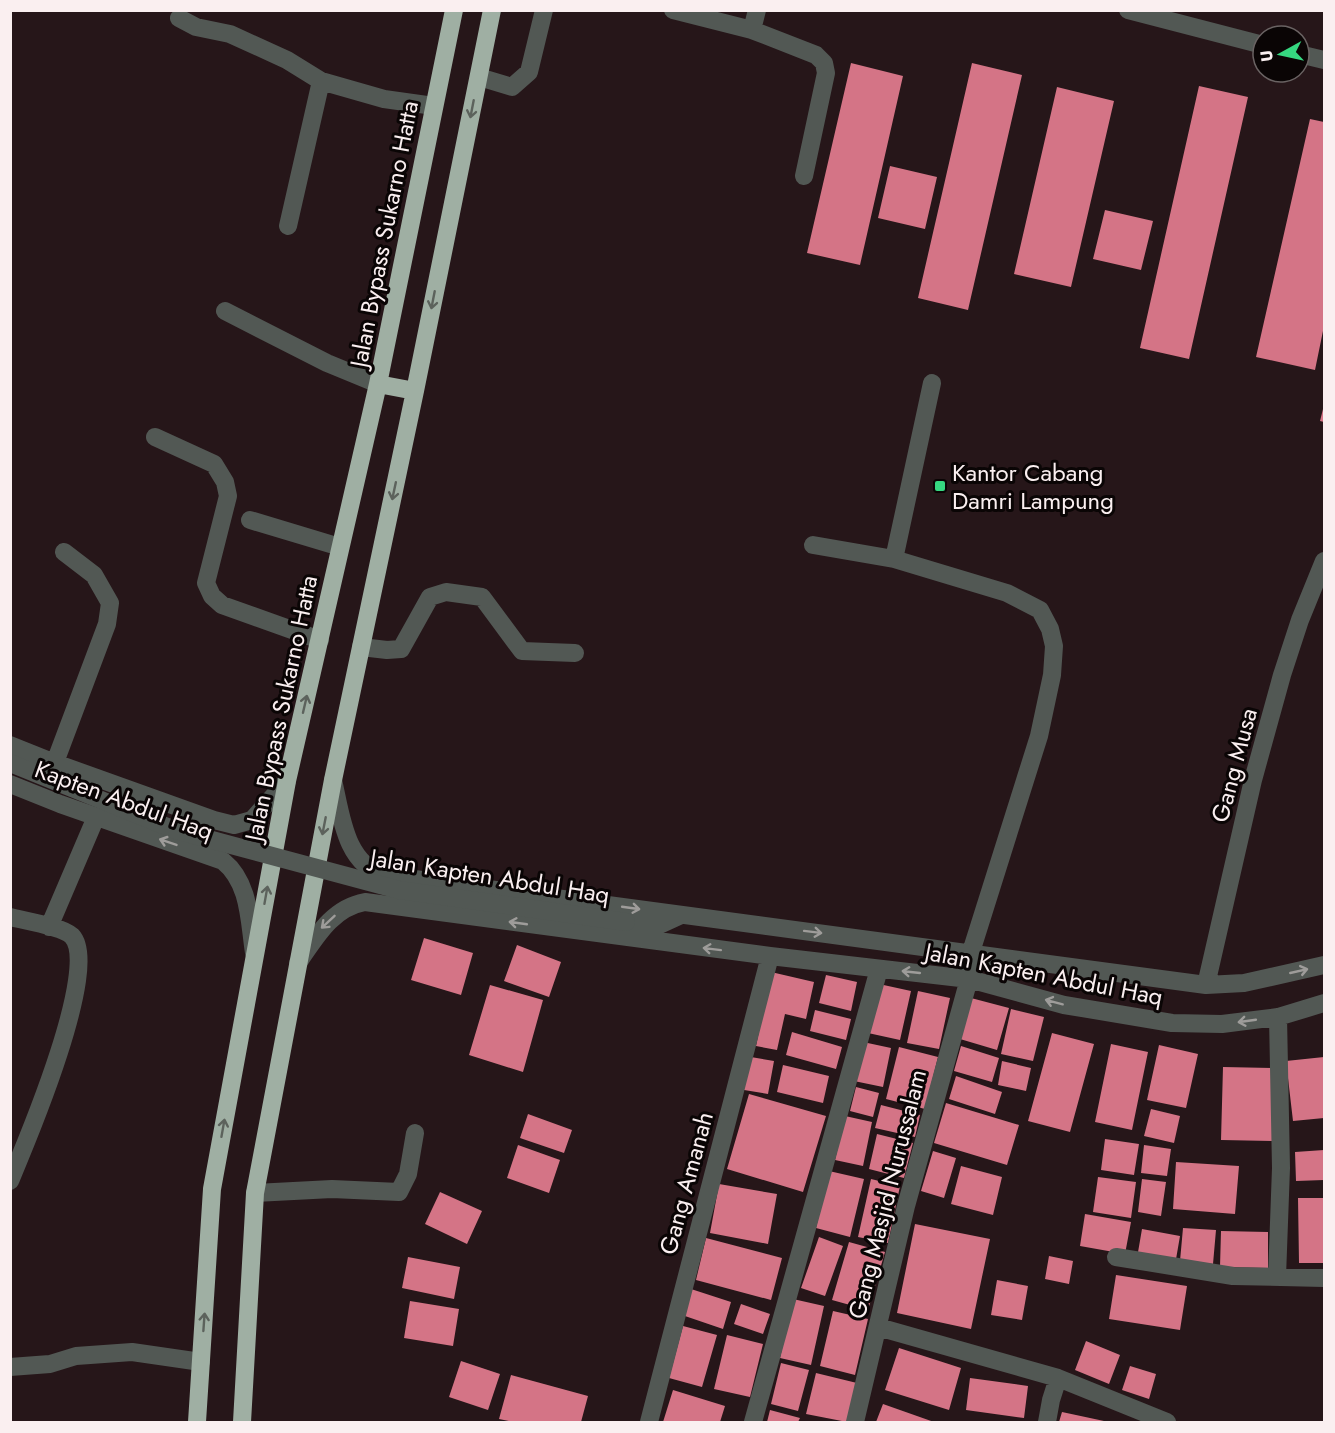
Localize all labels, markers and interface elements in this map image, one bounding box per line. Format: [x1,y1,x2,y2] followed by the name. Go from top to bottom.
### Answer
[1251,24,1311,84] north arrow
[1254,49,1279,63] text: U
[340,98,427,373] street label: Jalan Bypass Sukarno Hatta
[466,99,477,118] one-way arrow
[427,290,438,309] one-way arrow
[952,455,1114,518] place label: Kantor Cabang Damri Lampung
[933,479,947,493] marker: Kantor Cabang Damri Lampung
[388,481,399,500] one-way arrow
[235,572,326,847] street label: Jalan Bypass Sukarno Hatta
[300,695,312,714] one-way arrow
[1202,704,1266,826] street label: Gang Musa
[30,751,218,849] street label: Kapten Abdul Haq
[318,815,329,835] one-way arrow
[159,835,178,846] one-way arrow
[365,839,612,912] street label: Jalan Kapten Abdul Haq
[261,886,272,906] one-way arrow
[620,902,640,913] one-way arrow
[321,915,336,929] one-way arrow
[509,917,529,928] one-way arrow
[803,927,822,938] one-way arrow
[919,933,1166,1014] street label: Jalan Kapten Abdul Haq
[702,943,722,954] one-way arrow
[1289,964,1308,976] one-way arrow
[901,966,921,977] one-way arrow
[1045,996,1064,1007] one-way arrow
[1238,1015,1258,1026] one-way arrow
[839,1066,935,1322] street label: Gang Masjid Nurussalam
[650,1108,722,1258] street label: Gang Amanah
[218,1119,229,1139] one-way arrow
[198,1313,209,1333] one-way arrow

